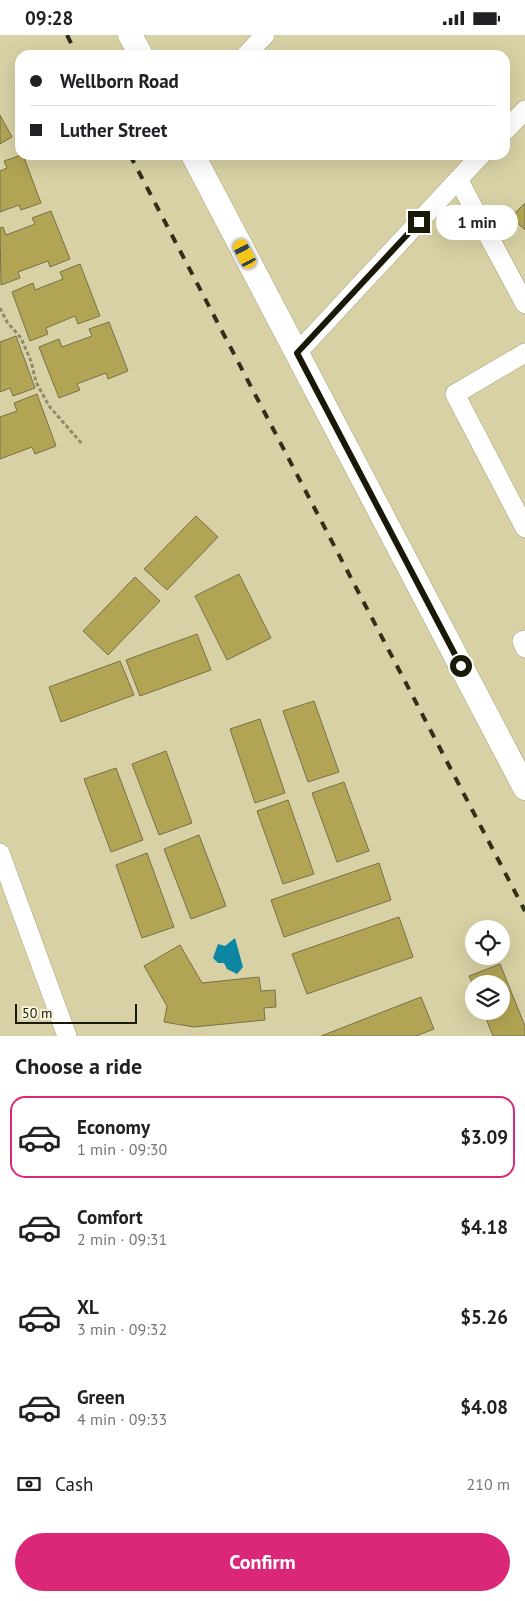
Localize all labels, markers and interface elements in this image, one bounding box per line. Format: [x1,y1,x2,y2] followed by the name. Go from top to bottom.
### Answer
[25,6,73,30] text: 09:28
[60,69,179,93] text: Wellborn Road
[60,118,167,142] text: Luther Street
[436,205,519,239] callout: 1 min
[408,211,430,233] route end
[457,212,497,232] text: 1 min
[231,237,258,271] car
[450,655,472,677] route start
[465,920,510,1020] map controls
[465,920,510,965] button: locate
[465,975,510,1020] button: layers
[15,1001,138,1024] scale bar
[22,1004,52,1022] text: 50 m
[15,1052,142,1080] text: Choose a ride
[17,1115,62,1160] icon: car
[77,1115,150,1139] text: Economy
[460,1125,508,1149] text: $3.09
[77,1139,167,1159] text: 1 min · 09:30
[17,1205,62,1250] icon: car
[77,1205,143,1229] text: Comfort
[460,1215,508,1239] text: $4.18
[77,1229,167,1249] text: 2 min · 09:31
[17,1295,62,1340] icon: car
[77,1295,99,1319] text: XL
[460,1305,508,1329] text: $5.26
[77,1319,167,1339] text: 3 min · 09:32
[17,1385,62,1430] icon: car
[77,1385,125,1409] text: Green
[460,1395,508,1419] text: $4.08
[77,1409,167,1429] text: 4 min · 09:33
[15,1470,43,1498] icon: cash
[55,1472,93,1496] text: Cash
[467,1474,510,1494] text: 210 m
[15,1533,510,1591] button: Confirm

